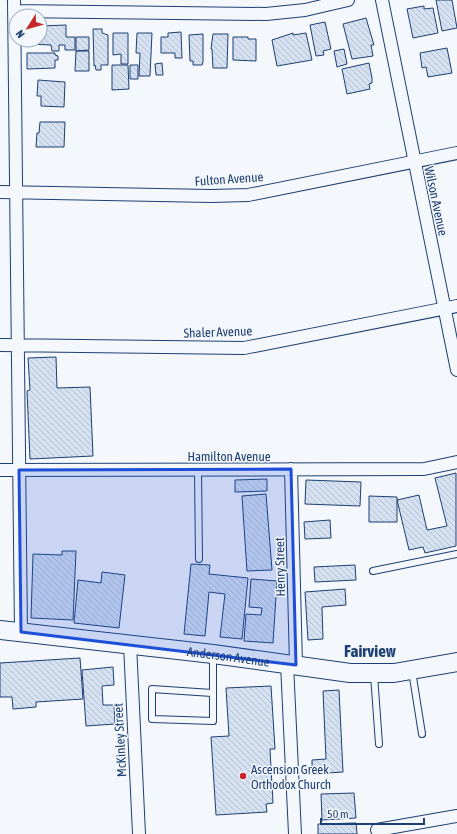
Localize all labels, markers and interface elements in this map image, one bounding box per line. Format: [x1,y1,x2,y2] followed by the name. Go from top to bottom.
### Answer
[8,8,48,48] north arrow
[13,28,27,40] text: N
[421,165,451,237] street label: Wilson Avenue
[194,169,264,189] street label: Fulton Avenue
[183,323,253,341] street label: Shaler Avenue
[187,449,271,464] street label: Hamilton Avenue
[272,537,288,597] street label: Henry Street
[344,641,397,661] district label: Fairview
[186,644,271,669] street label: Anderson Avenue
[111,702,129,777] street label: McKinley Street
[251,762,331,792] place label: Ascension Greek Orthodox Church
[238,771,248,781] marker: Ascension Greek Orthodox Church
[321,800,424,826] scale bar
[327,807,349,821] text: 50 m

